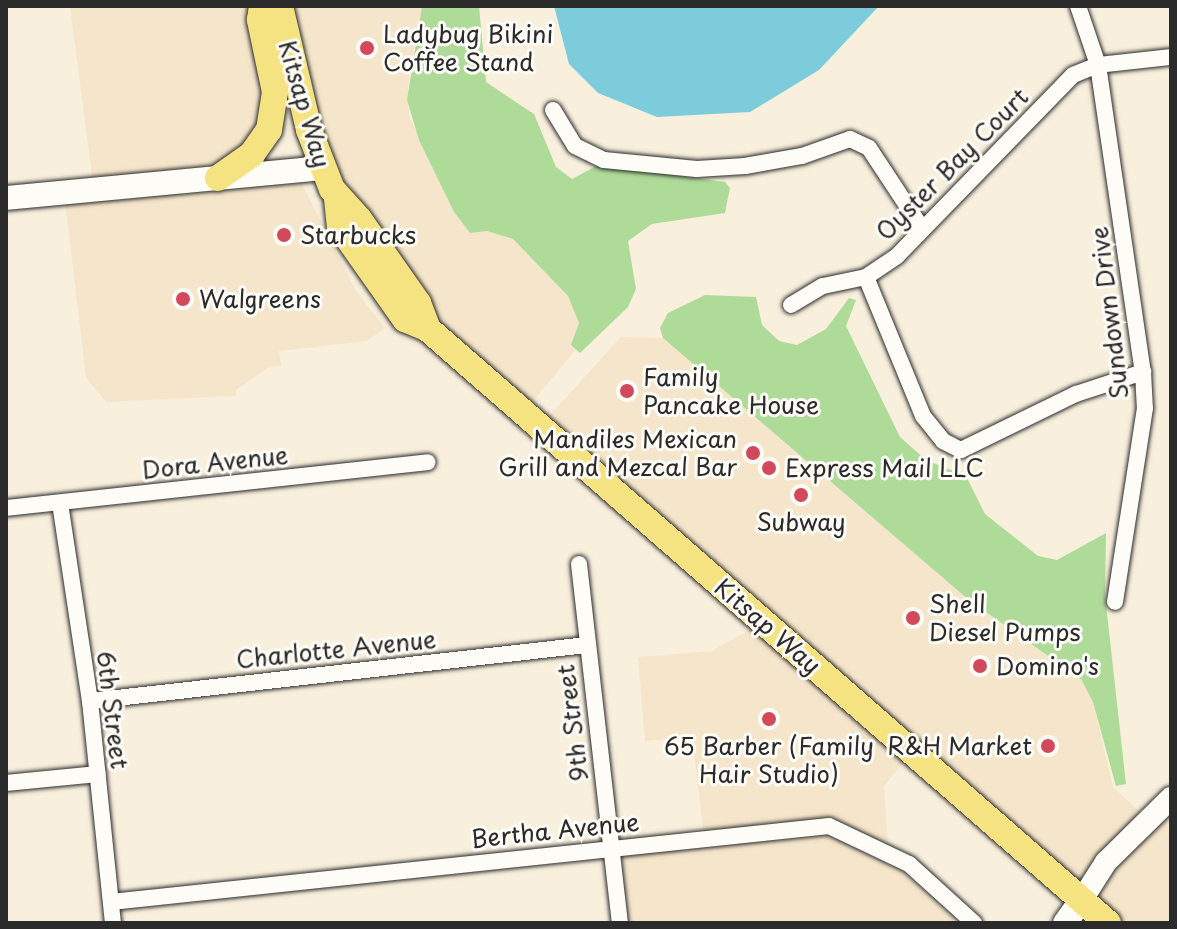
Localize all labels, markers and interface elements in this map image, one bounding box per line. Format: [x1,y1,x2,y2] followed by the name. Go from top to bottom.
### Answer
[383,20,553,76] place label: Ladybug Bikini Coffee Stand
[273,37,337,171] street label: Kitsap Way
[358,39,376,57] marker: Ladybug Bikini Coffee Stand
[870,82,1034,246] street label: Oyster Bay Court
[300,221,416,249] place label: Starbucks
[1084,225,1134,401] street label: Sundown Drive
[275,226,293,244] marker: Starbucks
[199,285,321,313] place label: Walgreens
[174,290,192,308] marker: Walgreens
[643,363,820,419] place label: Family Pancake House
[618,382,636,400] marker: Family Pancake House
[498,425,737,481] place label: Mandiles Mexican Grill and Mezcal Bar
[140,440,290,484] street label: Dora Avenue
[744,444,762,462] marker: Mandiles Mexican Grill and Mezcal Bar
[785,454,984,482] place label: Express Mail LLC
[760,459,778,477] marker: Express Mail LLC
[792,486,810,504] marker: Subway
[756,508,846,536] place label: Subway
[709,572,827,680] street label: Kitsap Way
[929,590,1082,646] place label: Shell Diesel Pumps
[904,609,922,627] marker: Shell Diesel Pumps
[236,624,436,674] street label: Charlotte Avenue
[91,648,135,772] street label: 6th Street
[996,652,1099,680] place label: Domino's
[971,657,989,675] marker: Domino's
[551,663,593,783] street label: 9th Street
[760,710,778,728] marker: 65 Barber (Family Hair Studio)
[663,732,875,788] place label: 65 Barber (Family Hair Studio)
[886,732,1032,760] place label: R&H Market
[1039,737,1057,755] marker: R&H Market
[470,807,640,853] street label: Bertha Avenue

